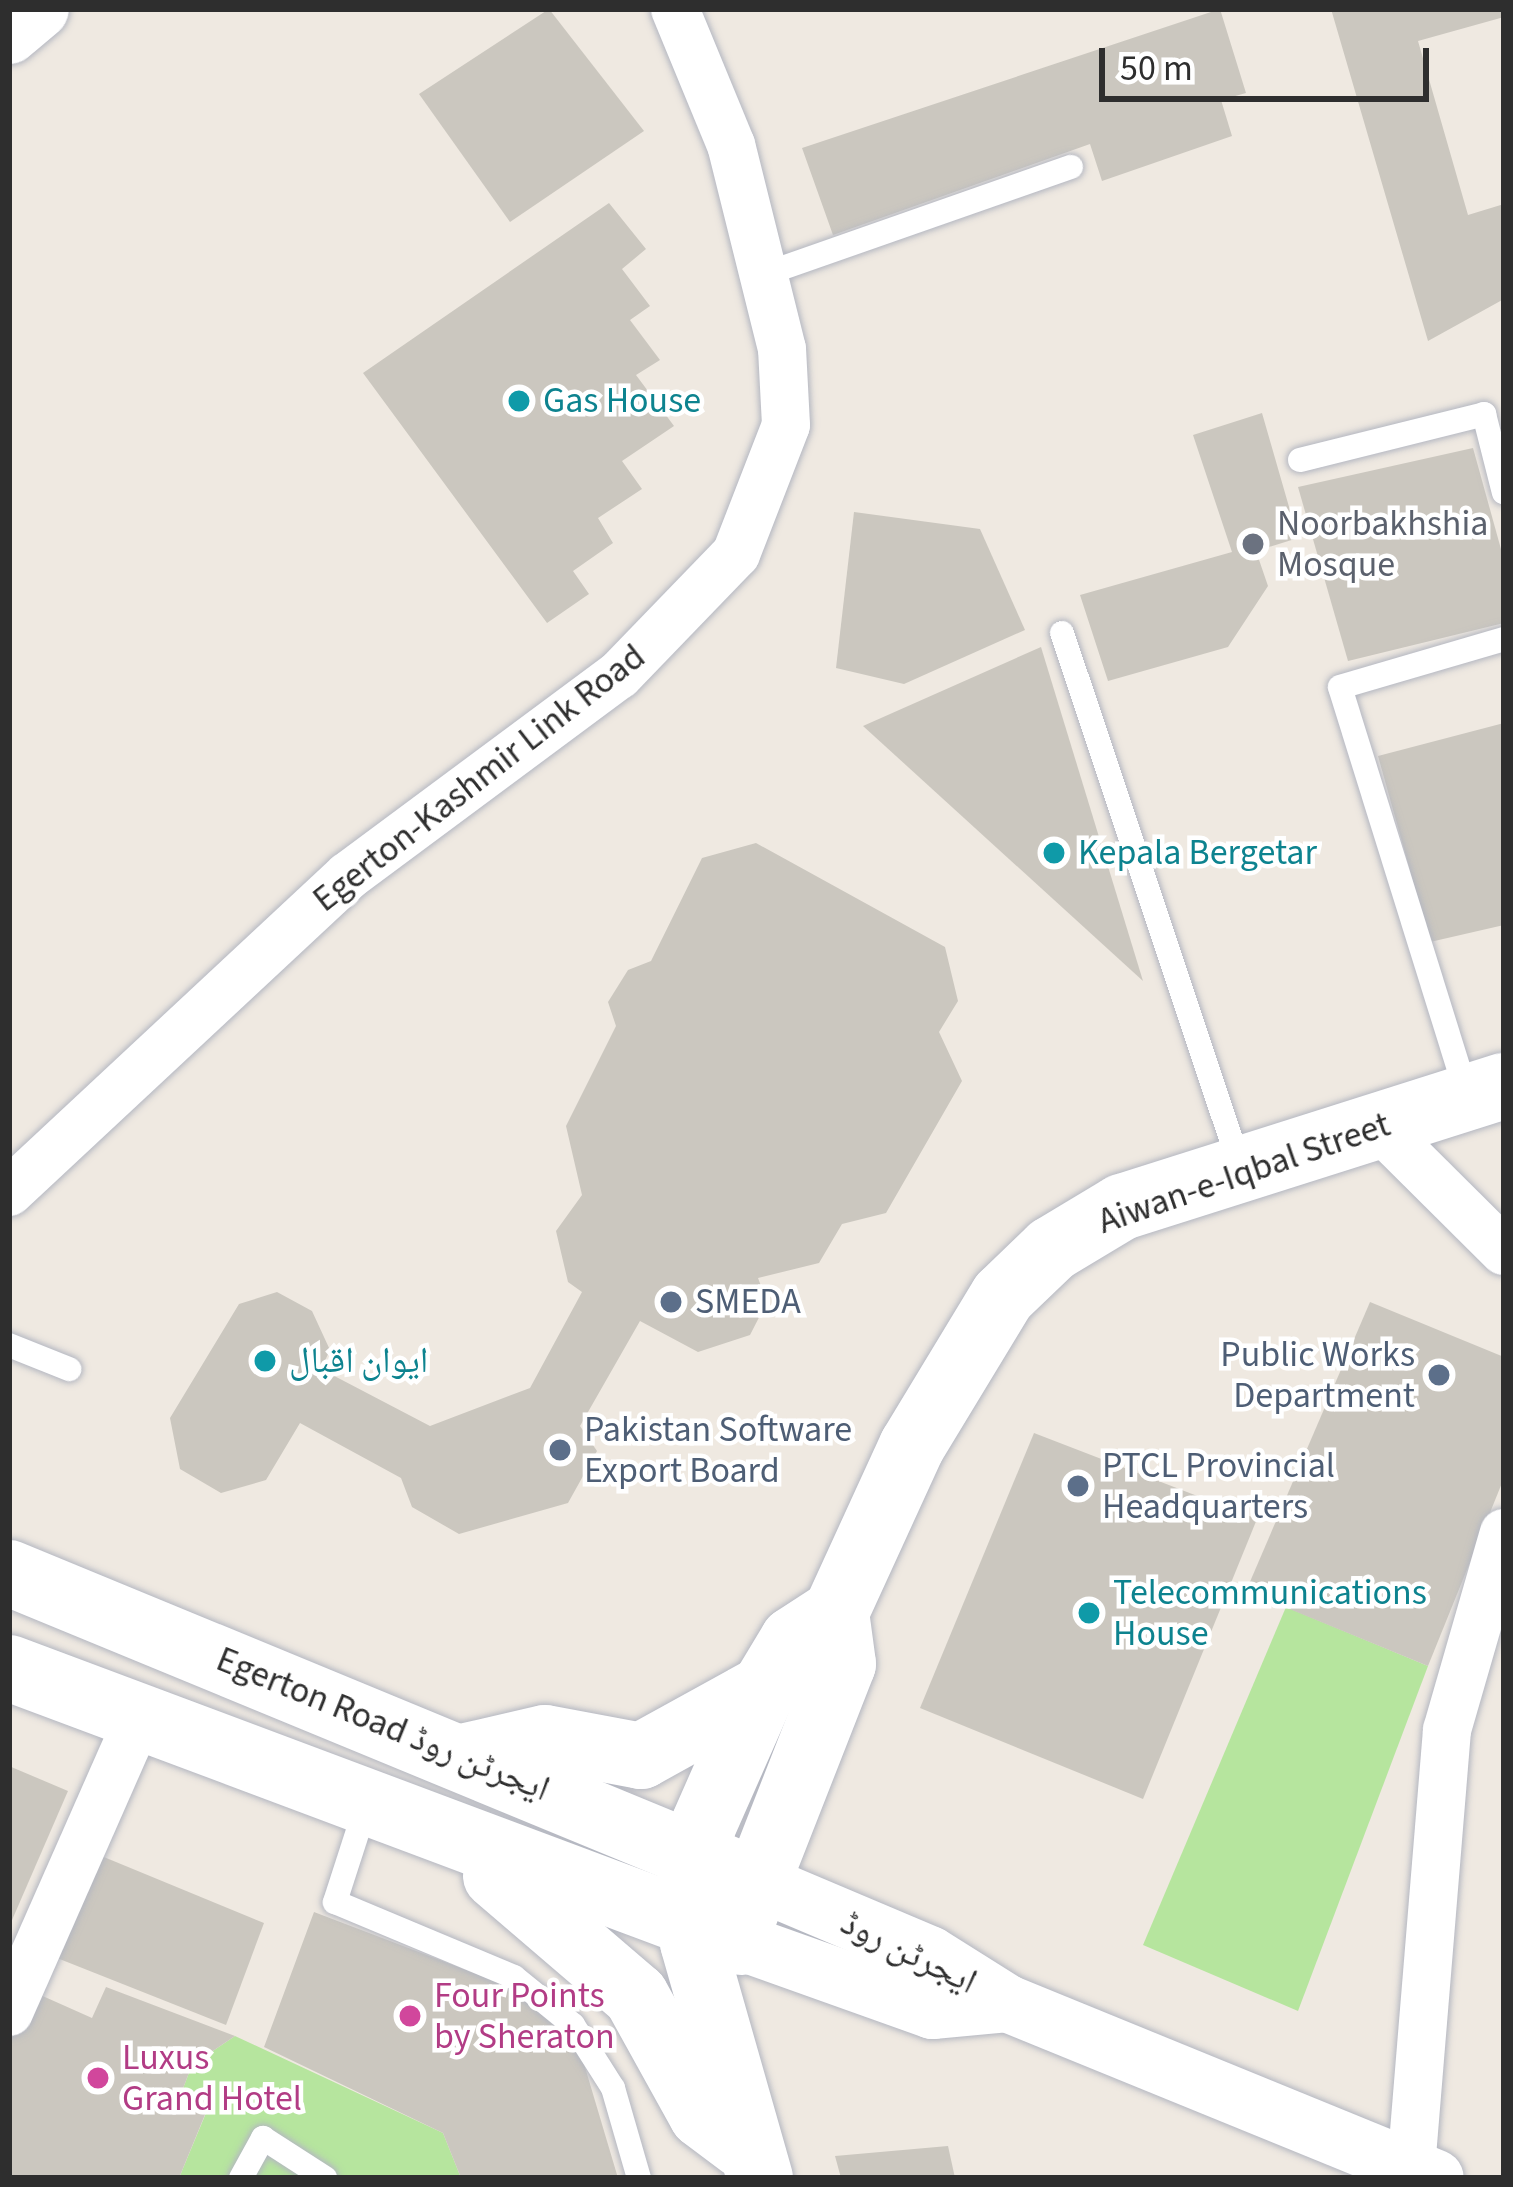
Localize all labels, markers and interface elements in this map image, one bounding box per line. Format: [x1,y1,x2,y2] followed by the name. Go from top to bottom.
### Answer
[1105,24,1435,98] scale bar
[1120,43,1193,94] text: 50 m
[543,379,701,423] place label: Gas House
[506,388,532,414] marker: Gas House
[1277,501,1488,586] place label: Noorbakhshia Mosque
[1240,531,1266,557] marker: Noorbakhshia Mosque
[304,635,654,921] street label: Egerton-Kashmir Link Road
[1078,831,1317,875] place label: Kepala Bergetar
[1041,840,1067,866] marker: Kepala Bergetar
[1092,1103,1396,1243] street label: Aiwan-e-Iqbal Street
[695,1280,801,1324] place label: SMEDA
[658,1289,684,1315] marker: SMEDA
[1220,1332,1415,1417] place label: Public Works Department
[289,1339,428,1383] place label: ایوان اقبال
[252,1348,278,1374] marker: ایوان اقبال
[1426,1362,1452,1388] marker: Public Works Department
[584,1407,852,1492] place label: Pakistan Software Export Board
[547,1437,573,1463] marker: Pakistan Software Export Board
[1102,1443,1335,1528] place label: PTCL Provincial Headquarters
[1065,1473,1091,1499] marker: PTCL Provincial Headquarters
[1113,1570,1427,1655] place label: Telecommunications House
[1076,1600,1102,1626] marker: Telecommunications House
[210,1637,556,1811] street label: Egerton Road ایجرٹن روڈ
[834,1901,984,2003] street label: ایجرٹن روڈ
[434,1973,615,2058] place label: Four Points by Sheraton
[397,2003,423,2029] marker: Four Points by Sheraton
[122,2035,302,2120] place label: Luxus Grand Hotel
[85,2065,111,2091] marker: Luxus Grand Hotel

